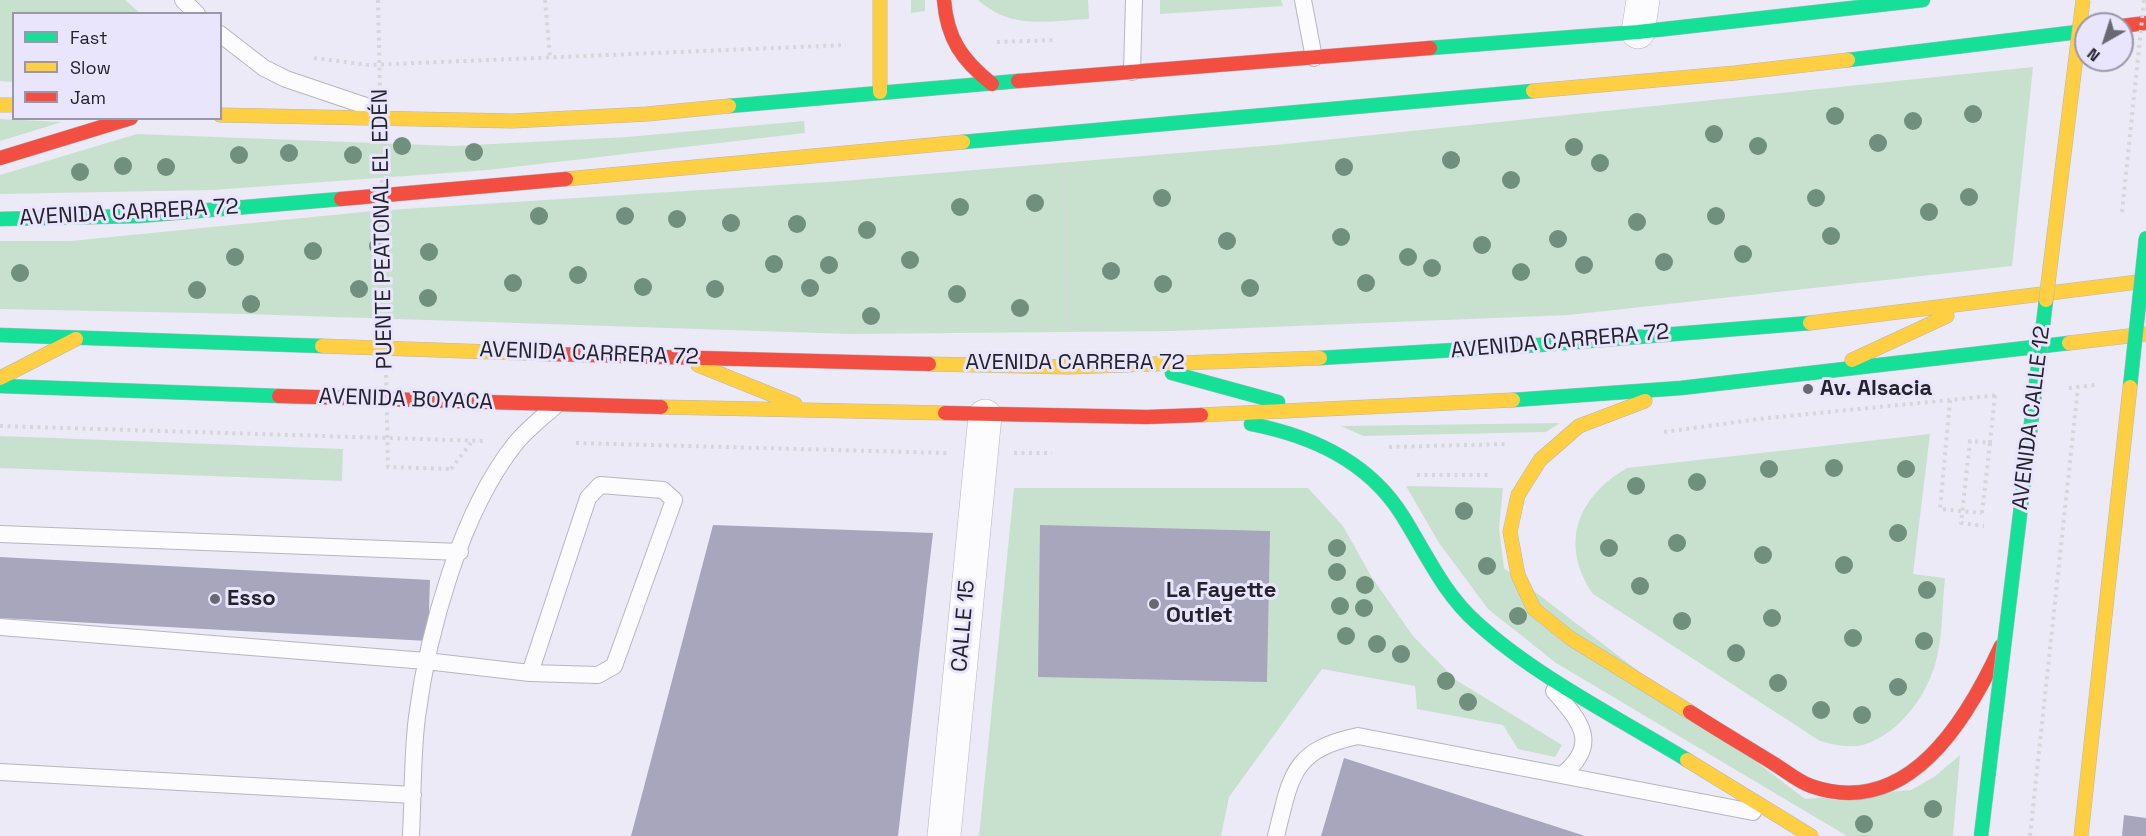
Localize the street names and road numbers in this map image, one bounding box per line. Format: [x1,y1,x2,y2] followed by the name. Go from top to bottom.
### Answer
[367,88,399,370] street label: PUENTE PEATONAL EL EDÉN
[19,194,239,232] street label: AVENIDA CARRERA 72
[1450,319,1670,365] street label: AVENIDA CARRERA 72
[2008,325,2056,511] street label: AVENIDA CALLE 12
[479,337,699,371] street label: AVENIDA CARRERA 72
[965,350,1185,376] street label: AVENIDA CARRERA 72
[318,384,494,416] street label: AVENIDA BOYACA
[947,579,981,673] street label: CALLE 15

